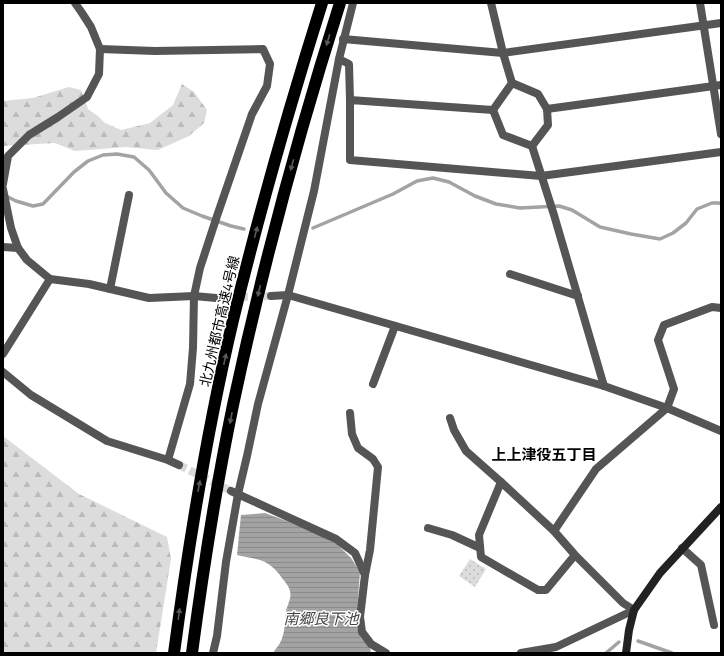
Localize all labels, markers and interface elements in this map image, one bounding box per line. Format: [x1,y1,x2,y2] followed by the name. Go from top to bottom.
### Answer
[325,35,331,47] one-way arrow
[289,159,295,171] one-way arrow
[253,226,259,238] one-way arrow
[194,253,244,389] street label: 北九州都市高速4号線
[256,285,262,297] one-way arrow
[223,352,229,365] one-way arrow
[227,412,233,424] one-way arrow
[491,443,597,466] district label: 上上津役五丁目
[197,480,203,492] one-way arrow
[283,607,360,630] water label: 南郷良下池
[176,608,182,620] one-way arrow

